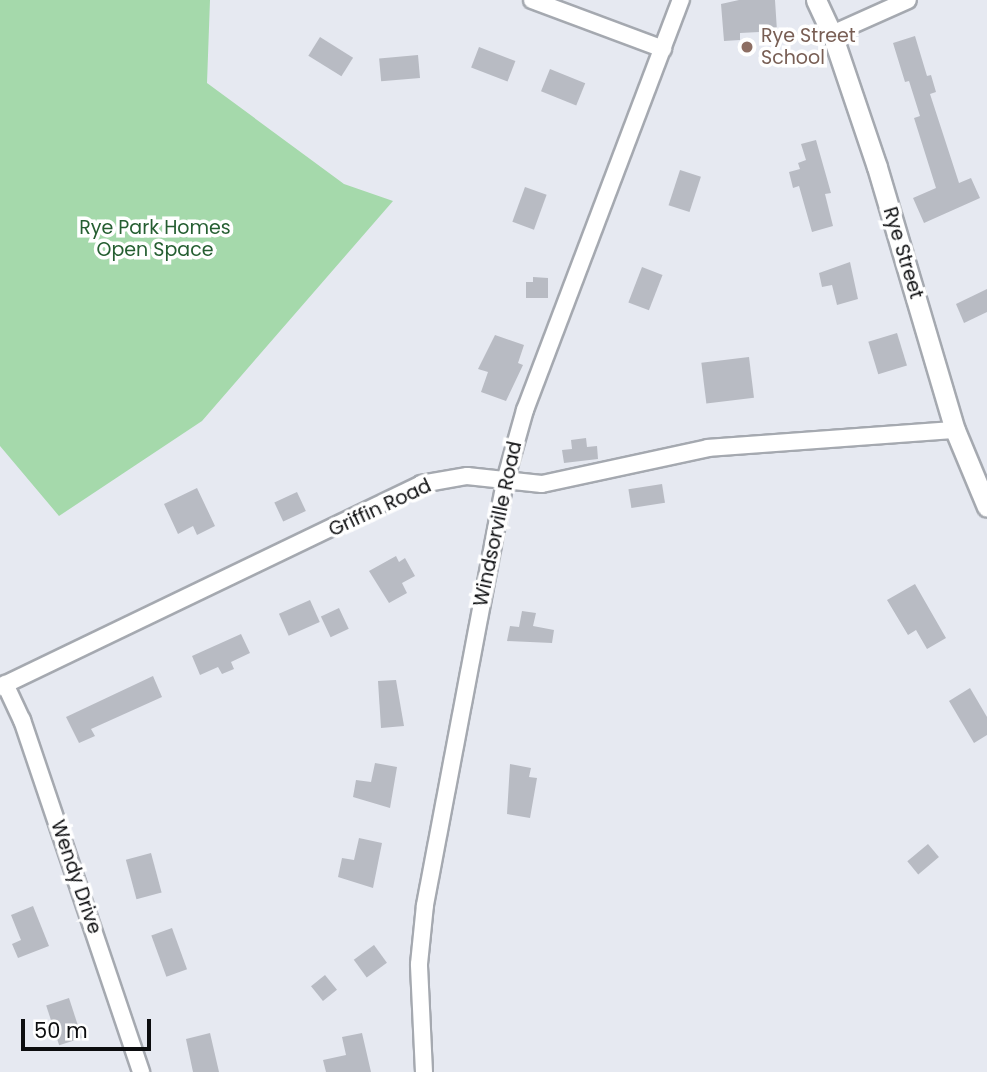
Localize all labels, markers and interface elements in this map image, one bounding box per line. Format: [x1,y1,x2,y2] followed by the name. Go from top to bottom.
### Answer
[761,25,856,69] place label: Rye Street School
[739,39,755,55] marker: Rye Street School
[878,204,928,302] street label: Rye Street
[79,217,231,261] park label: Rye Park Homes Open Space
[469,439,527,609] street label: Windsorville Road
[325,474,435,542] street label: Griffin Road
[46,817,106,937] street label: Wendy Drive
[24,1006,154,1050] scale bar
[34,1016,88,1045] text: 50 m

